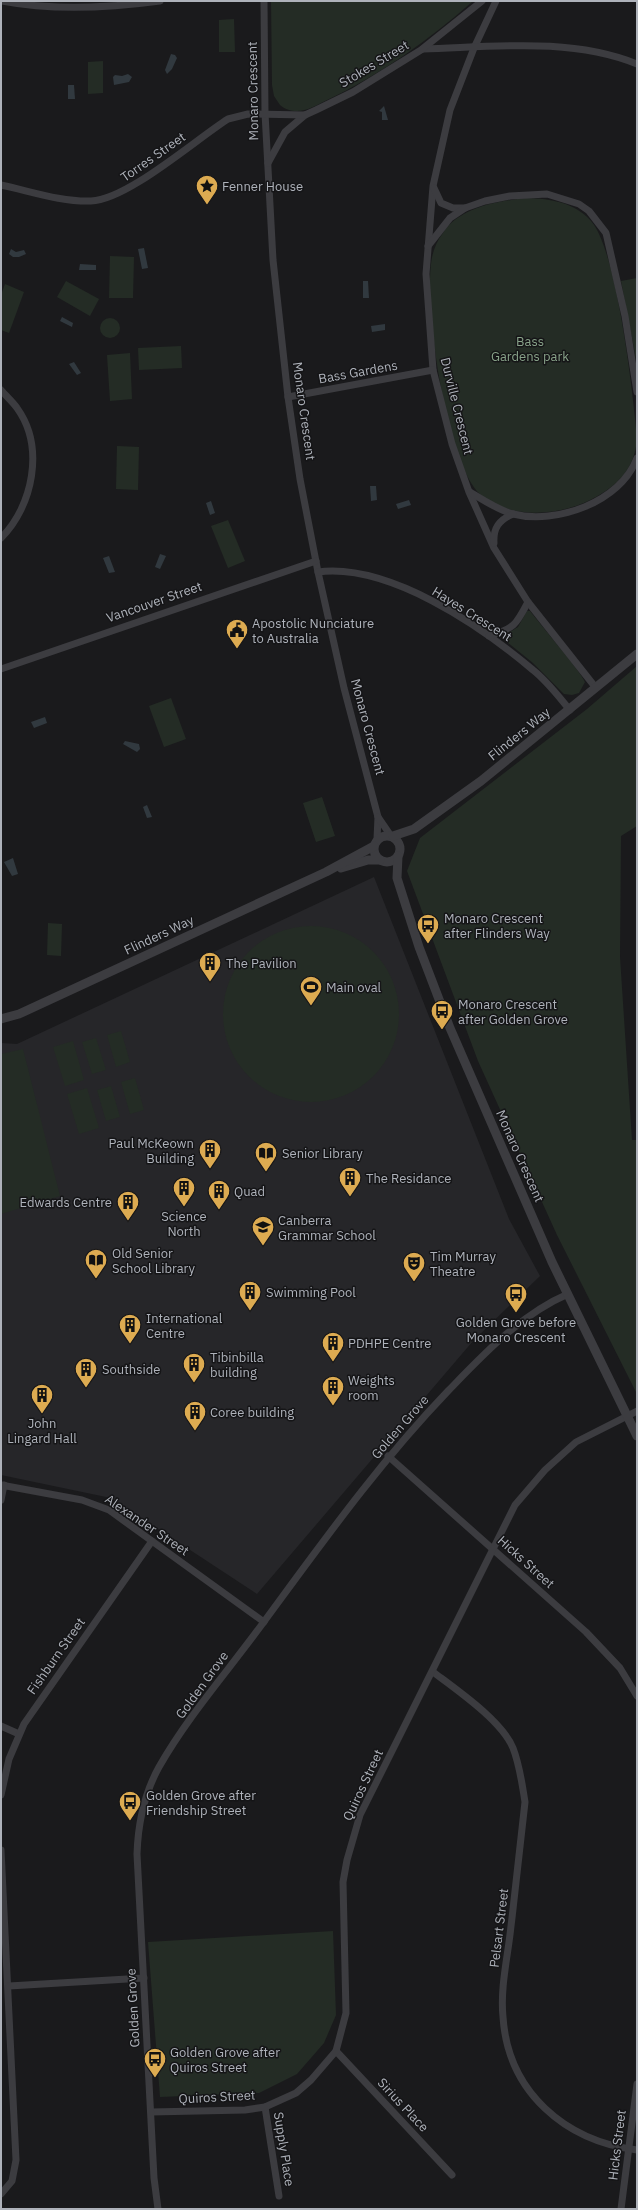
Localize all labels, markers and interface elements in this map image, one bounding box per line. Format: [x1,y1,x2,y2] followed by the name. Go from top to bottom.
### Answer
[336,37,412,91] street label: Stokes Street
[244,41,262,141] street label: Monaro Crescent
[117,128,189,186] street label: Torres Street
[194,173,220,206] place icon: Fenner House
[222,178,303,195] place label: Fenner House
[491,333,569,365] park label: Bass Gardens park
[437,356,477,456] street label: Durville Crescent
[317,357,399,387] street label: Bass Gardens
[289,361,319,461] street label: Monaro Crescent
[104,578,204,626] street label: Vancouver Street
[429,583,515,645] street label: Hayes Crescent
[252,615,374,647] place label: Apostolic Nunciature to Australia
[224,617,250,650] public building icon: Apostolic Nunciature to Australia
[347,677,389,777] street label: Monaro Crescent
[484,703,554,764] street label: Flinders Way
[444,910,550,942] place label: Monaro Crescent after Flinders Way
[121,911,197,959] street label: Flinders Way
[415,912,441,945] bus stop icon: Monaro Crescent after Flinders Way
[197,950,223,983] building icon: The Pavilion
[226,955,297,972] place label: The Pavilion
[298,974,324,1007] sports icon: Main oval
[326,979,382,996] place label: Main oval
[458,996,568,1028] place label: Monaro Crescent after Golden Grove
[429,998,455,1031] bus stop icon: Monaro Crescent after Golden Grove
[492,1107,548,1205] street label: Monaro Crescent
[109,1135,194,1167] place label: Paul McKeown Building
[197,1137,223,1170] building icon: Paul McKeown Building
[253,1140,279,1173] library icon: Senior Library
[282,1145,363,1162] place label: Senior Library
[337,1165,363,1198] building icon: The Residance
[366,1170,451,1187] place label: The Residance
[171,1175,197,1208] building icon: Science North
[206,1178,232,1211] building icon: Quad
[234,1183,265,1200] place label: Quad
[115,1189,141,1222] building icon: Edwards Centre
[20,1194,112,1211] place label: Edwards Centre
[161,1208,207,1240] place label: Science North
[278,1212,376,1244] place label: Canberra Grammar School
[250,1214,276,1247] school or university icon: Canberra Grammar School
[112,1245,196,1277] place label: Old Senior School Library
[83,1247,109,1280] library icon: Old Senior School Library
[430,1248,496,1280] place label: Tim Murray Theatre
[401,1250,427,1283] theatre icon: Tim Murray Theatre
[237,1279,263,1312] building icon: Swimming Pool
[503,1281,529,1314] bus stop icon: Golden Grove before Monaro Crescent
[266,1284,356,1301] place label: Swimming Pool
[146,1310,223,1342] place label: International Centre
[117,1312,143,1345] building icon: International Centre
[456,1314,576,1346] place label: Golden Grove before Monaro Crescent
[320,1330,346,1363] building icon: PDHPE Centre
[348,1335,431,1352] place label: PDHPE Centre
[210,1349,264,1381] place label: Tibinbilla building
[181,1351,207,1384] building icon: Tibinbilla building
[73,1356,99,1389] building icon: Southside
[102,1361,160,1378] place label: Southside
[348,1372,395,1404] place label: Weights room
[320,1374,346,1407] building icon: Weights room
[29,1382,55,1415] building icon: John Lingard Hall
[368,1391,432,1463] street label: Golden Grove
[182,1399,208,1432] building icon: Coree building
[210,1404,294,1421] place label: Coree building
[7,1415,77,1447] place label: John Lingard Hall
[102,1491,192,1559] street label: Alexander Street
[494,1532,558,1592] street label: Hicks Street
[23,1614,89,1698] street label: Fishburn Street
[172,1648,232,1722] street label: Golden Grove
[339,1747,387,1823] street label: Quiros Street
[146,1787,256,1819] place label: Golden Grove after Friendship Street
[117,1789,143,1822] bus stop icon: Golden Grove after Friendship Street
[486,1887,512,1969] street label: Pelsart Street
[122,1968,144,2048] street label: Golden Grove
[170,2044,280,2076] place label: Golden Grove after Quiros Street
[142,2046,168,2079] bus stop icon: Golden Grove after Quiros Street
[374,2074,432,2136] street label: Sirius Place
[178,2086,256,2108] street label: Quiros Street
[604,2109,630,2181] street label: Hicks Street
[270,2111,298,2187] street label: Supply Place

